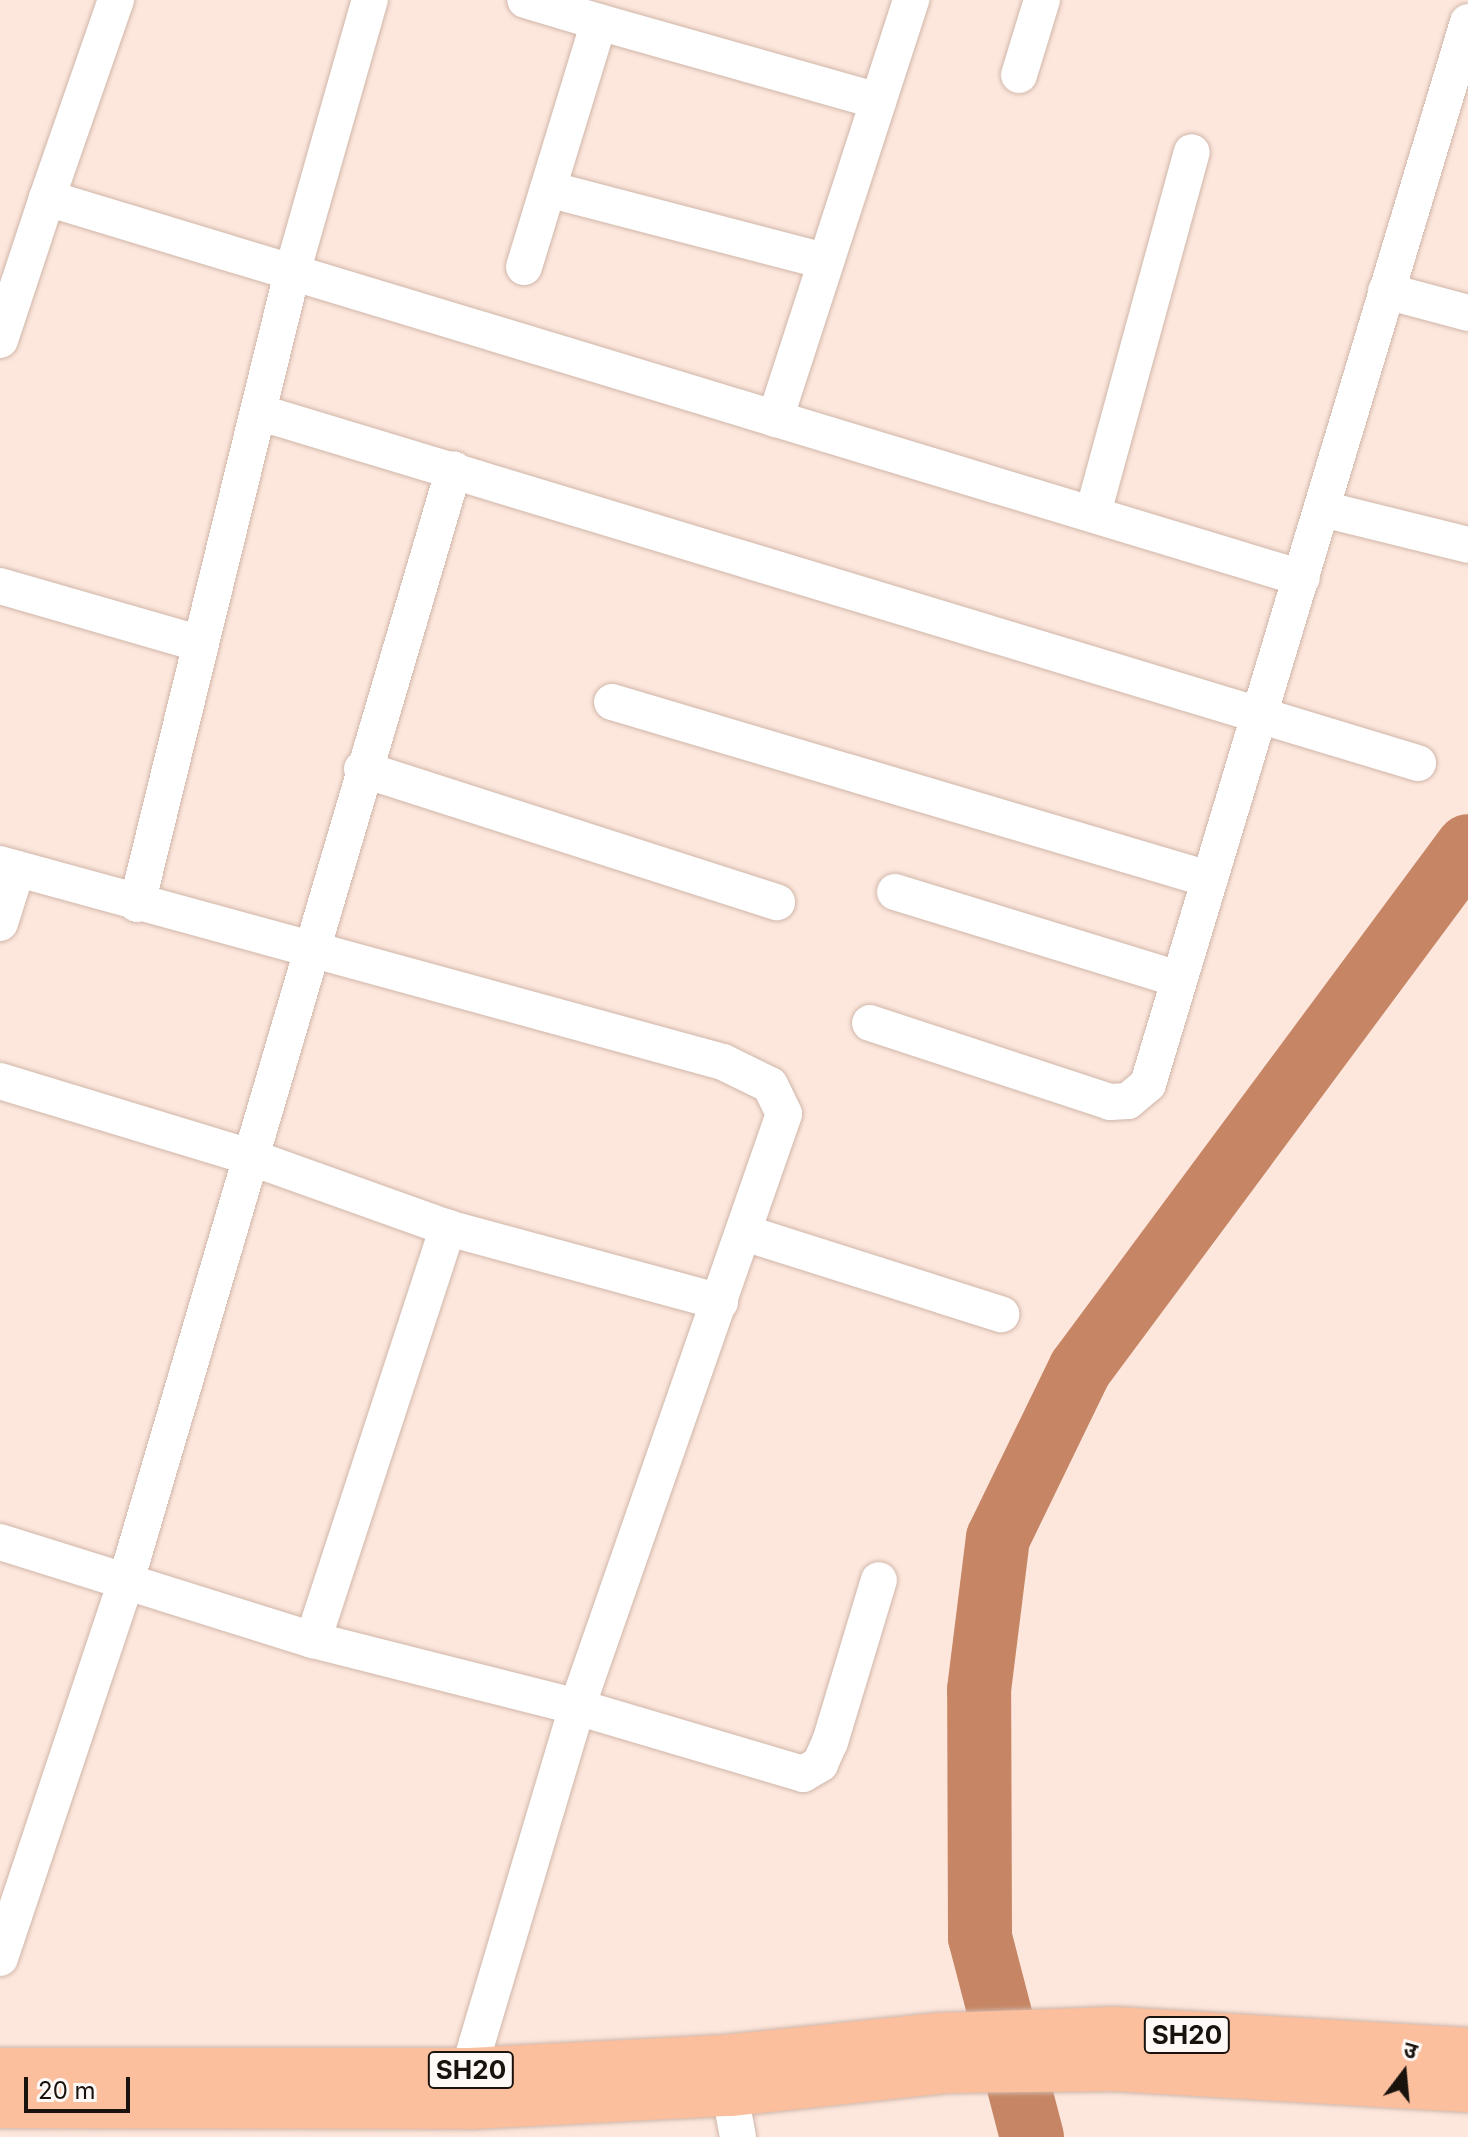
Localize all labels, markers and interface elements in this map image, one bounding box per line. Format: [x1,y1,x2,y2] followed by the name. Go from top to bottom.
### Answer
[1143,2013,1231,2057] road number: SH20
[1364,2033,1444,2113] north arrow
[1401,2036,1420,2064] text: उ
[427,2048,515,2092] road number: SH20
[28,2061,134,2111] scale bar
[38,2076,96,2105] text: 20 m

